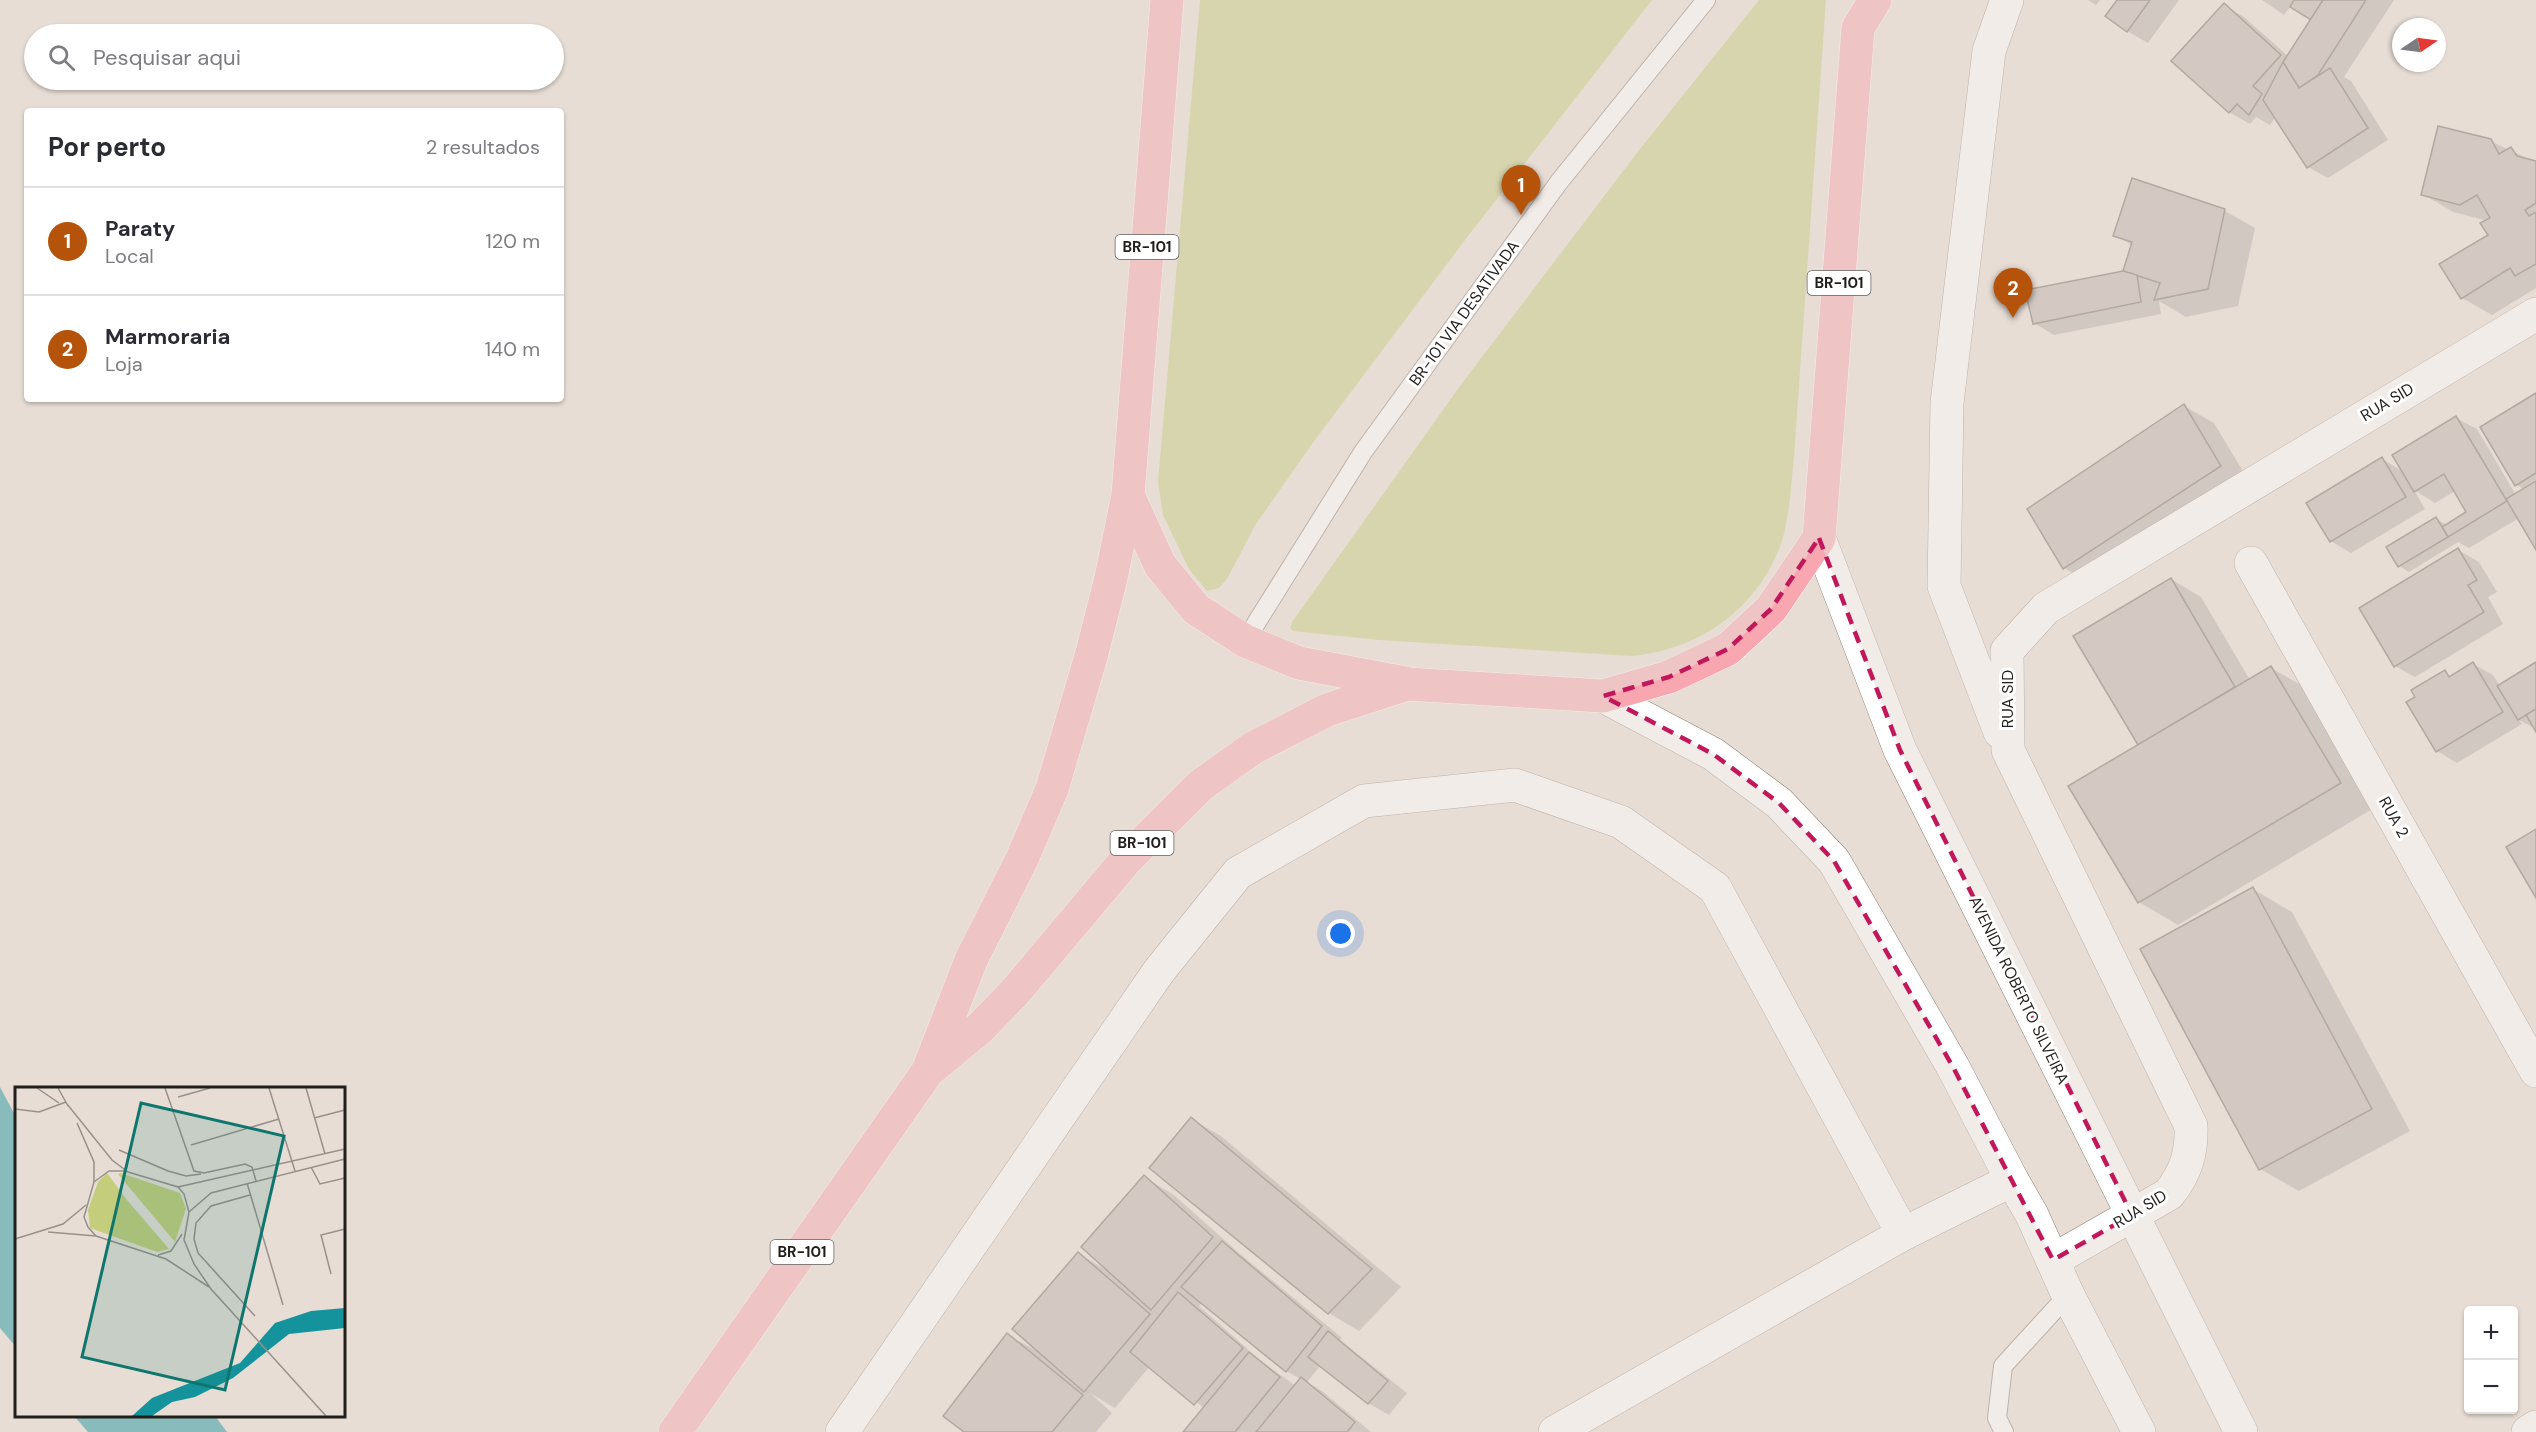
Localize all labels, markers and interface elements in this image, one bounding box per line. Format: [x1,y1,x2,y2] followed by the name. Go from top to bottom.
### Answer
[2392,18,2446,72] north arrow
[24,24,564,90] search box
[45,41,78,74] icon: search
[93,43,241,72] text: Pesquisar aqui
[48,130,166,164] text: Por perto
[426,134,540,160] text: 2 resultados
[1502,166,1540,215] pin: 1
[105,214,175,243] text: Paraty
[64,228,71,254] text: 1
[486,228,540,254] text: 120 m
[1116,235,1178,259] road number: BR-101
[1404,236,1524,390] street label: BR-101 VIA DESATIVADA
[105,243,154,269] text: Local
[1994,268,2032,318] pin: 2
[1808,271,1870,295] road number: BR-101
[105,322,230,351] text: Marmoraria
[62,336,73,362] text: 2
[485,336,540,362] text: 140 m
[105,351,143,377] text: Loja
[2357,378,2417,426] street label: RUA SID
[1997,670,2018,728] street label: RUA SID
[2374,793,2414,841] street label: RUA 2
[1110,831,1174,855] road number: BR-101
[1964,892,2074,1088] street label: AVENIDA ROBERTO SILVEIRA
[1326,919,1355,948] your location
[15,1087,345,1417] inset map
[2110,1185,2170,1233] street label: RUA SID
[770,1240,834,1264] road number: BR-101
[2464,1306,2518,1414] map controls
[2464,1306,2518,1360] button: +
[2464,1360,2518,1414] button: −

